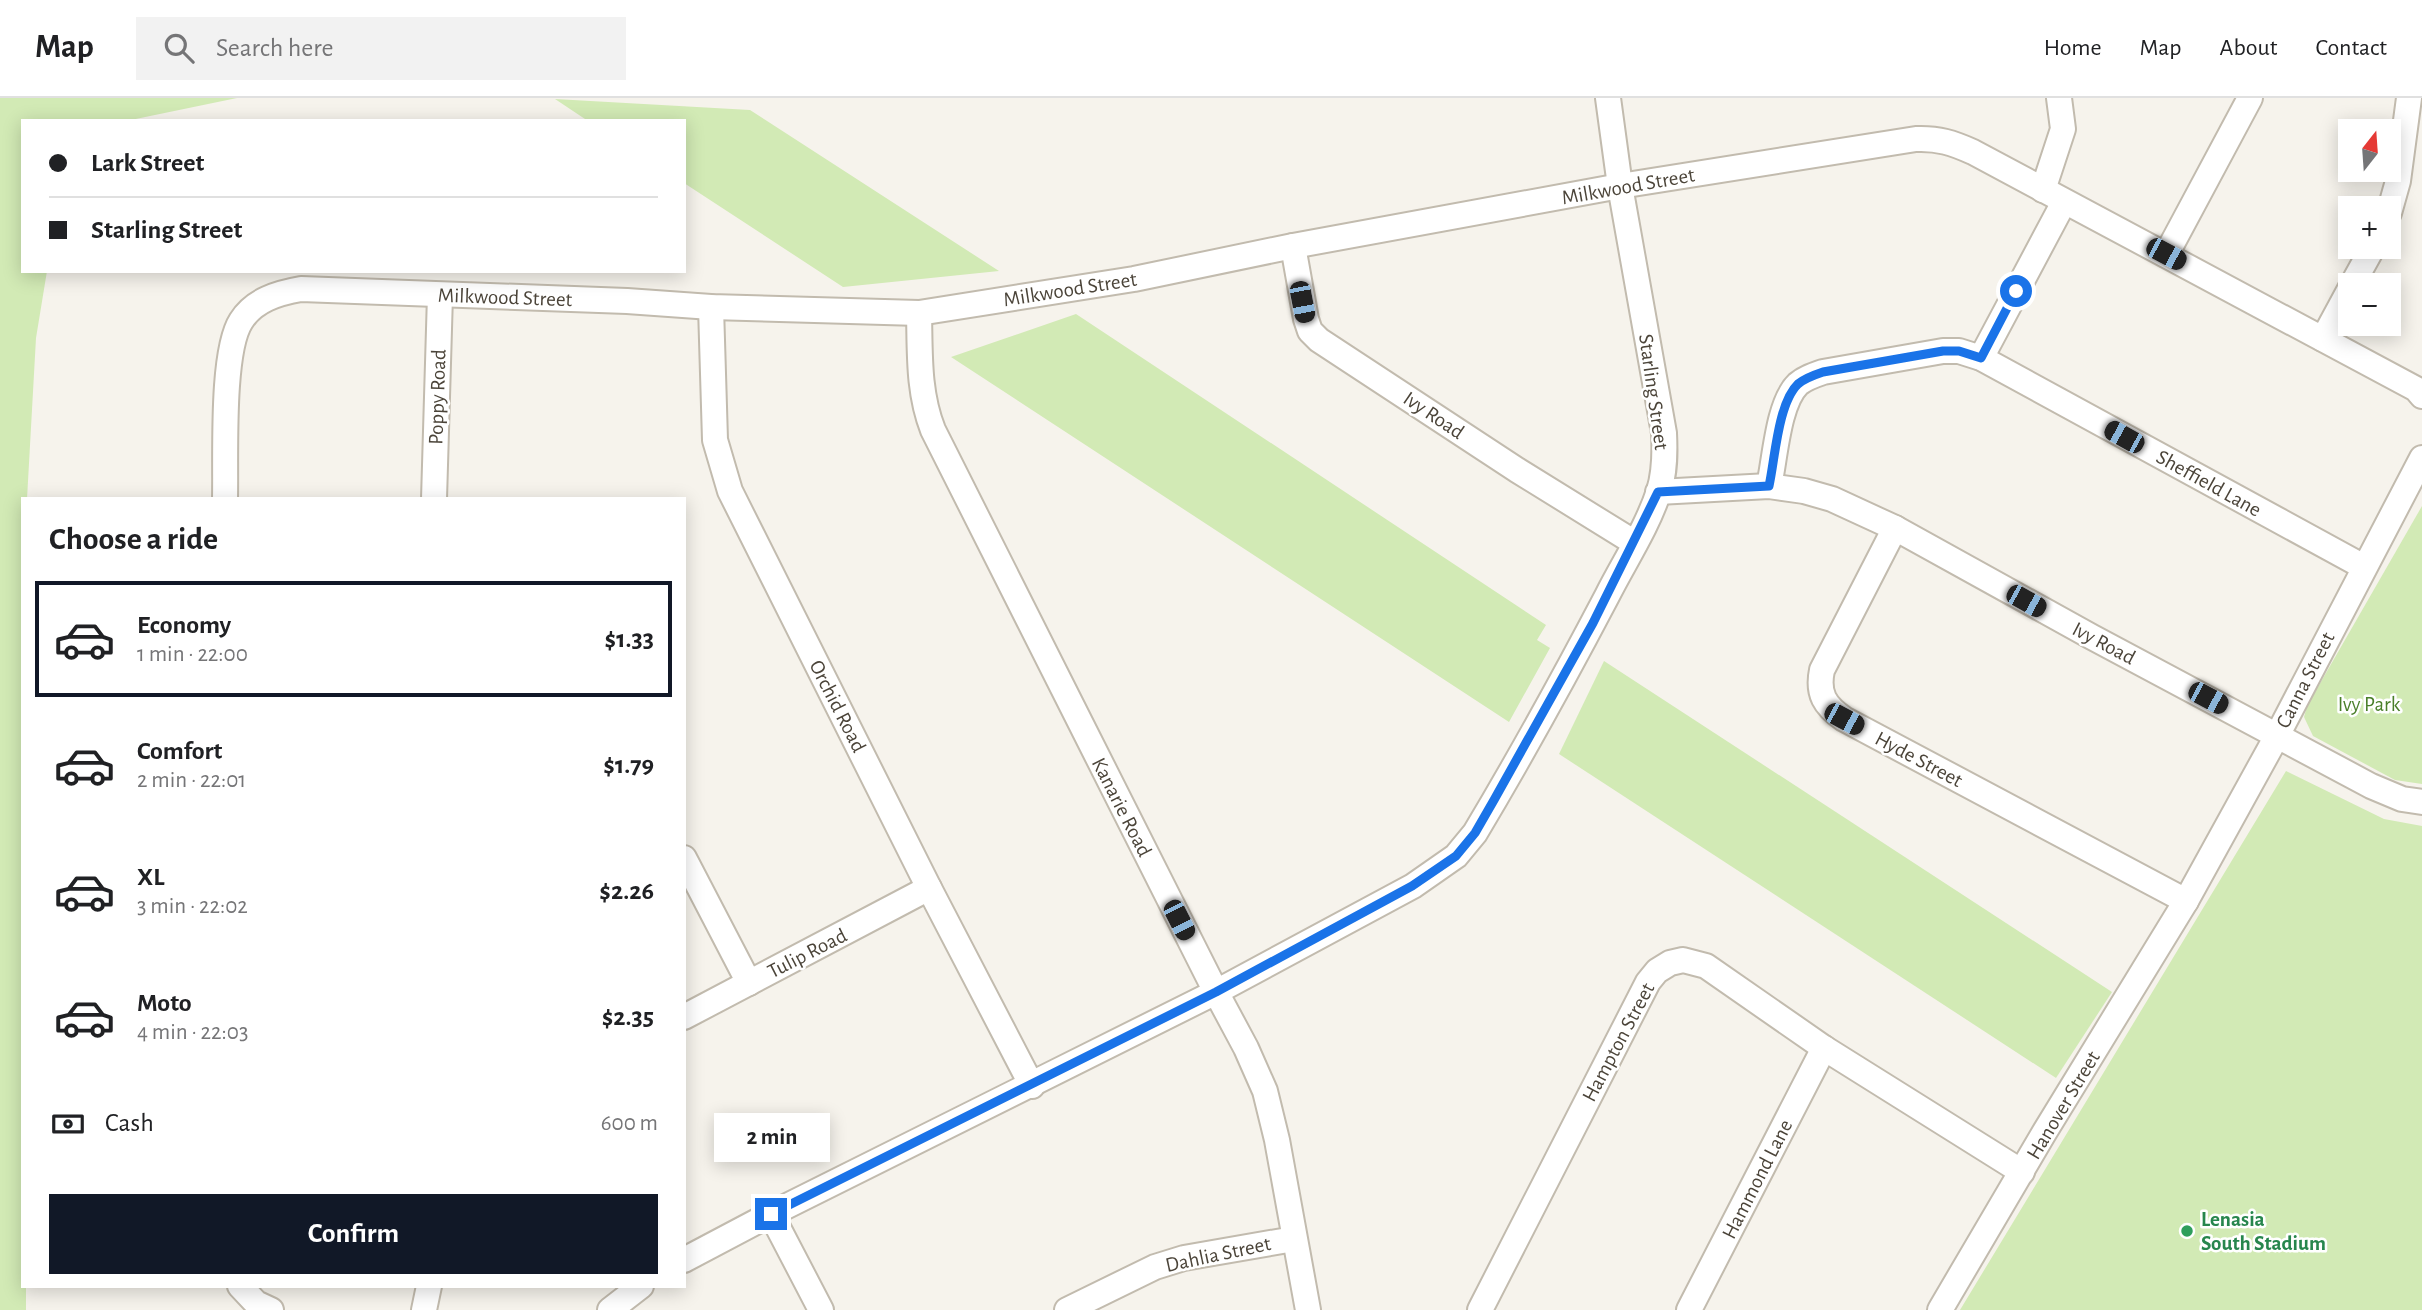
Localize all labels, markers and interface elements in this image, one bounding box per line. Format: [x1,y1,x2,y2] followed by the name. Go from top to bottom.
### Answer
[136,17,626,80] search box
[160,29,198,67] icon: search
[35,31,94,64] text: Map
[216,35,334,61] text: Search here
[2044,36,2102,60] text: Home
[2140,36,2182,60] text: Map
[2220,36,2277,60] text: About
[2315,36,2387,60] text: Contact
[2338,119,2401,182] north arrow
[2338,119,2401,336] map controls
[91,150,204,176] text: Lark Street
[1560,164,1697,209] street label: Milkwood Street
[2338,196,2401,259] button: +
[91,217,242,243] text: Starling Street
[2143,235,2190,273] car
[1002,269,1139,310] street label: Milkwood Street
[2338,273,2401,336] button: −
[2000,275,2032,307] route start
[1288,279,1317,325] car
[437,285,573,310] street label: Milkwood Street
[1635,333,1672,452] street label: Starling Street
[425,349,450,445] street label: Poppy Road
[1400,388,1468,443] street label: Ivy Road
[2101,418,2148,456] car
[2153,446,2265,521] street label: Sheffield Lane
[49,523,218,555] text: Choose a ride
[2003,582,2050,620] car
[53,608,116,671] icon: car
[137,612,231,638] text: Economy
[2069,618,2139,669] street label: Ivy Road
[605,626,654,652] text: $1.33
[2272,629,2339,732] street label: Canna Street
[137,643,248,666] text: 1 min · 22:00
[805,657,870,756] street label: Orchid Road
[2185,679,2232,717] car
[2338,694,2401,715] park label: Ivy Park
[1821,700,1868,738] car
[1872,728,1966,791] street label: Hyde Street
[53,734,116,797] icon: car
[137,738,222,764] text: Comfort
[603,752,654,778] text: $1.79
[1088,754,1155,860] street label: Kanarie Road
[137,769,246,792] text: 2 min · 22:01
[53,860,116,923] icon: car
[137,864,164,890] text: XL
[599,878,654,904] text: $2.26
[137,895,248,918] text: 3 min · 22:02
[1161,897,1198,943] car
[764,925,850,982] street label: Tulip Road
[1578,979,1659,1105] street label: Hampton Street
[53,986,116,1049] icon: car
[137,990,192,1016] text: Moto
[602,1004,654,1030] text: $2.35
[137,1021,248,1044] text: 4 min · 22:03
[2023,1047,2104,1163] street label: Hanover Street
[49,1105,87,1143] icon: cash
[105,1110,154,1136] text: Cash
[601,1112,658,1135] text: 600 m
[713,1112,829,1162] callout: 2 min
[1718,1116,1797,1242] street label: Hammond Lane
[746,1126,798,1149] text: 2 min
[49,1194,658,1274] button: Confirm
[755,1198,787,1230] route end
[2201,1209,2326,1254] place label: Lenasia South Stadium
[2179,1223,2195,1239] marker: Lenasia South Stadium
[1164,1233,1273,1276] street label: Dahlia Street

